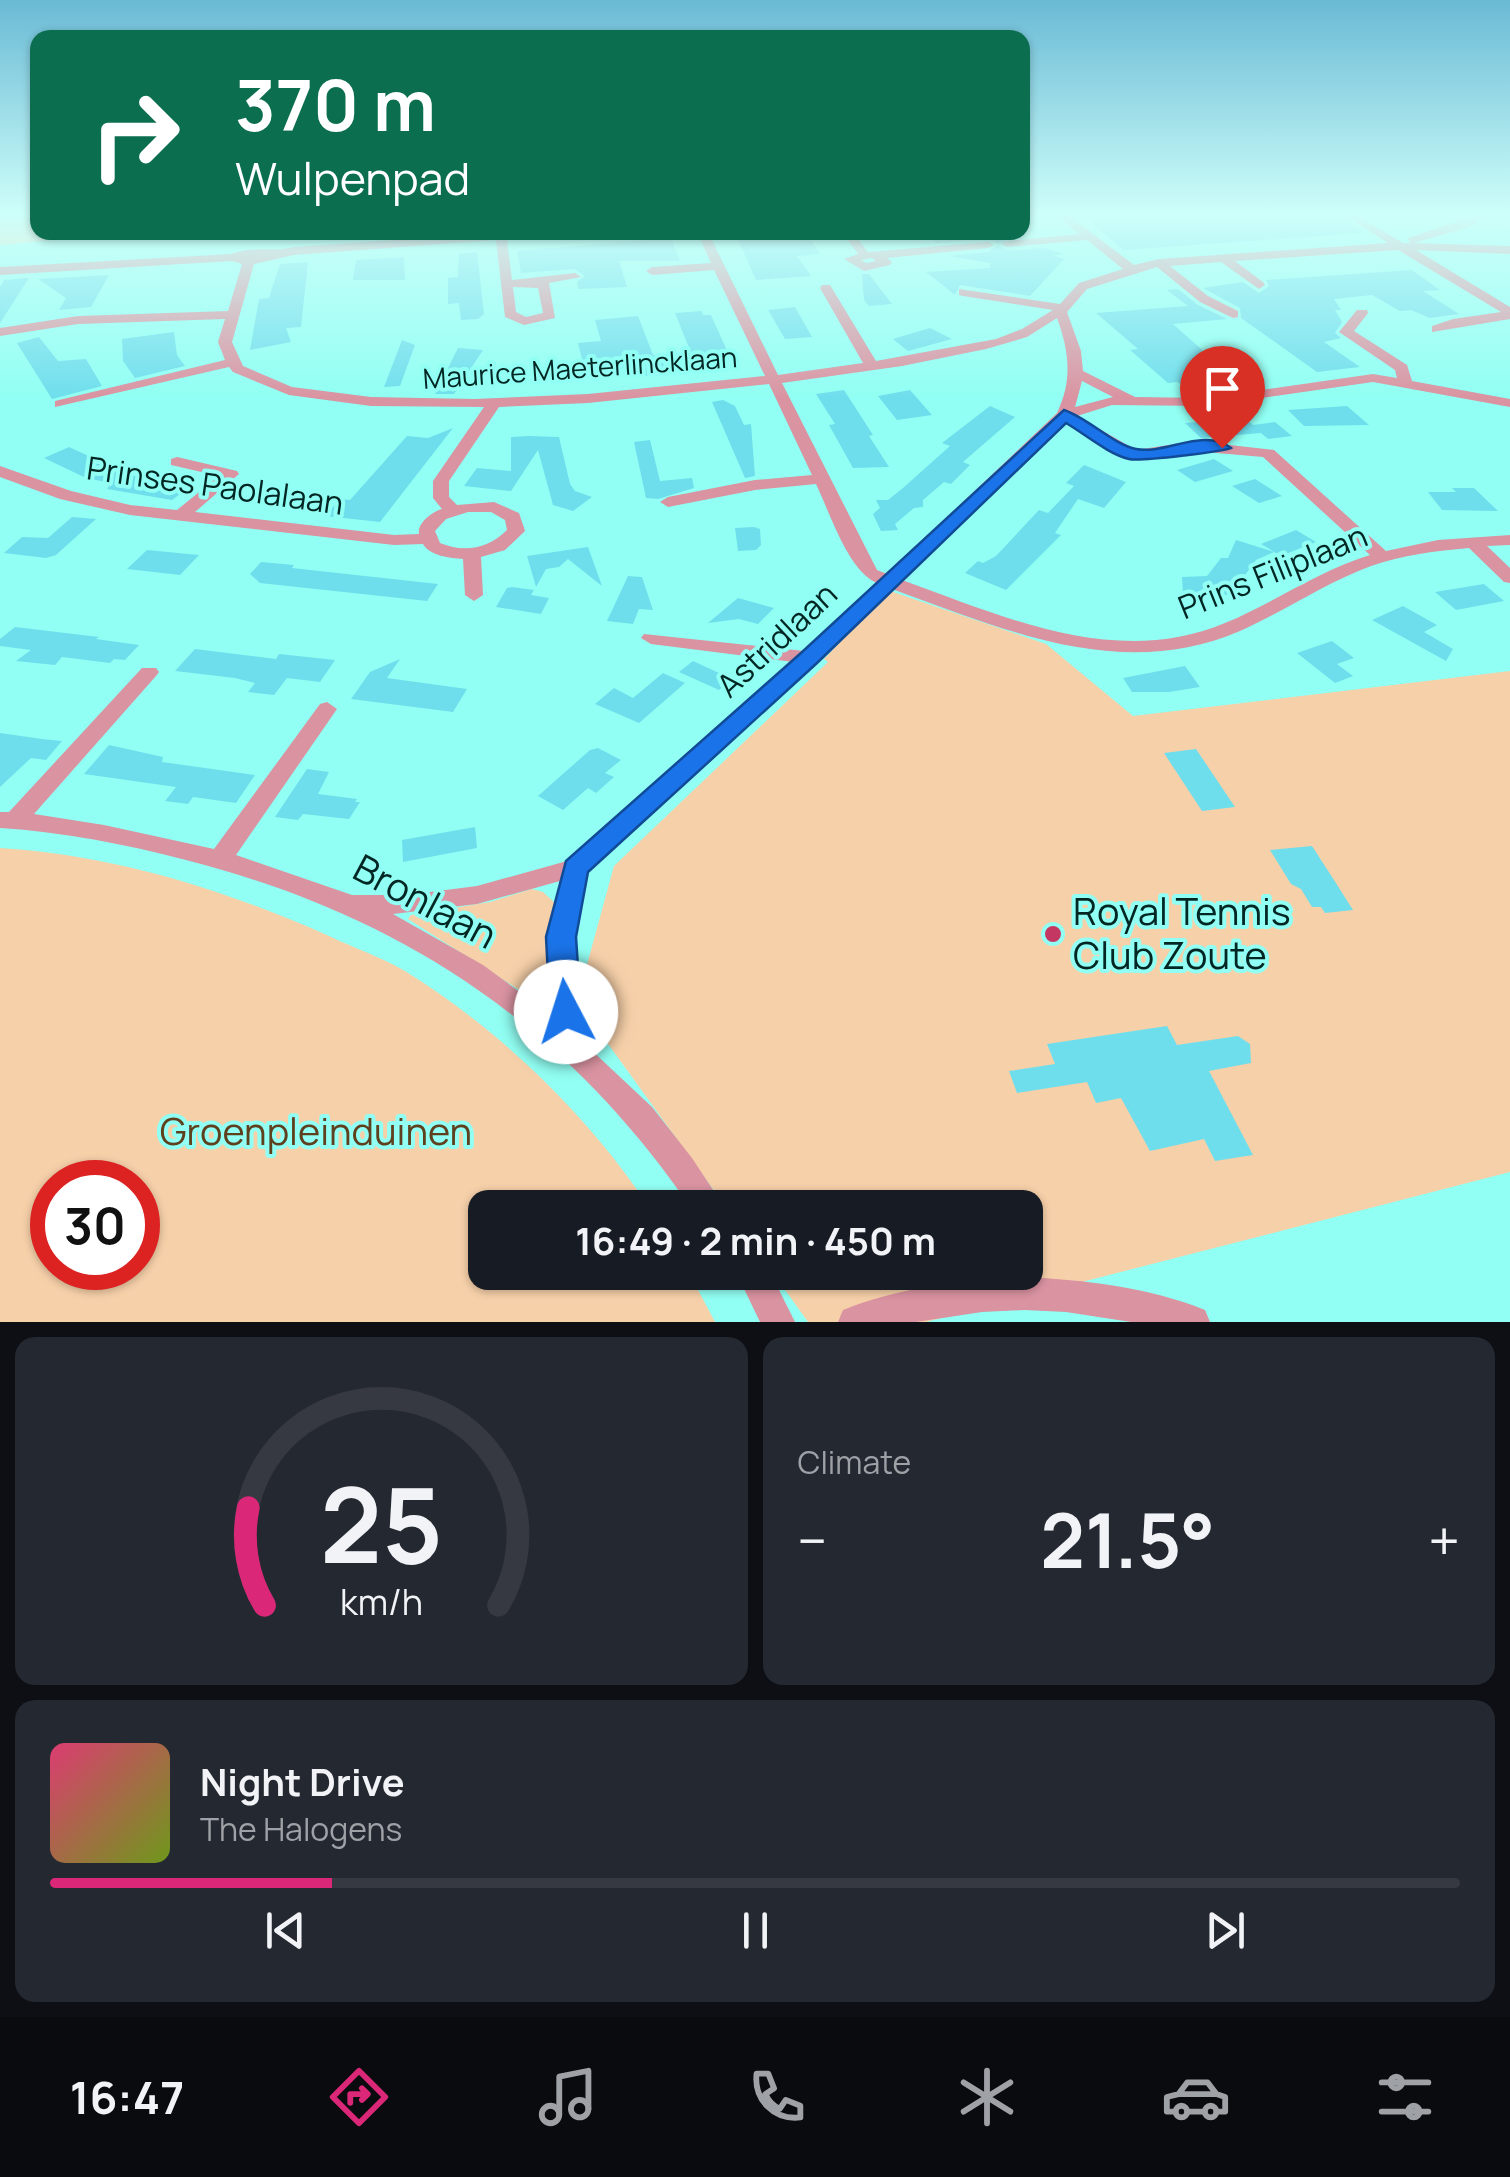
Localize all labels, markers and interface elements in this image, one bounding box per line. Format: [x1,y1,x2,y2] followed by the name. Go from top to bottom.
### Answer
[235,56,436,152] text: 370 m
[70,70,200,200] icon: right
[235,147,470,209] text: Wulpenpad
[421,337,738,397] street label: Maurice Maeterlincklaan
[1180,346,1265,449] pin
[1195,361,1250,416] icon: arrive
[84,445,346,525] street label: Prinses Paolalaan
[1172,513,1374,629] street label: Prins Filiplaan
[707,572,846,706] street label: Astridlaan
[345,841,507,960] street label: Bronlaan
[1073,884,1291,980] place label: Royal Tennis Club Zoute
[1042,923,1064,945] marker: Royal Tennis Club Zoute
[514,960,618,1064] position arrow
[160,1104,472,1156] park label: Groenpleinduinen
[30,1160,160,1290] speed limit sign: 30
[575,1214,936,1266] text: 16:49 · 2 min · 450 m
[798,1440,911,1484] text: Climate
[320,1452,443,1594] text: 25
[1040,1488,1215,1591] text: 21.5°
[798,1502,827,1578] text: −
[1428,1502,1460,1578] text: +
[340,1577,423,1626] text: km/h
[200,1755,405,1807] text: Night Drive
[200,1807,402,1851] text: The Halogens
[258,1903,313,1958] icon: previous
[728,1903,783,1958] icon: pause
[1198,1903,1253,1958] icon: next
[324,2062,394,2132] icon: directions
[533,2062,603,2132] icon: music
[742,2062,812,2132] icon: phone
[952,2062,1022,2132] icon: climate
[1161,2062,1231,2132] icon: car
[1370,2062,1440,2132] icon: filters
[70,2066,184,2128] text: 16:47

